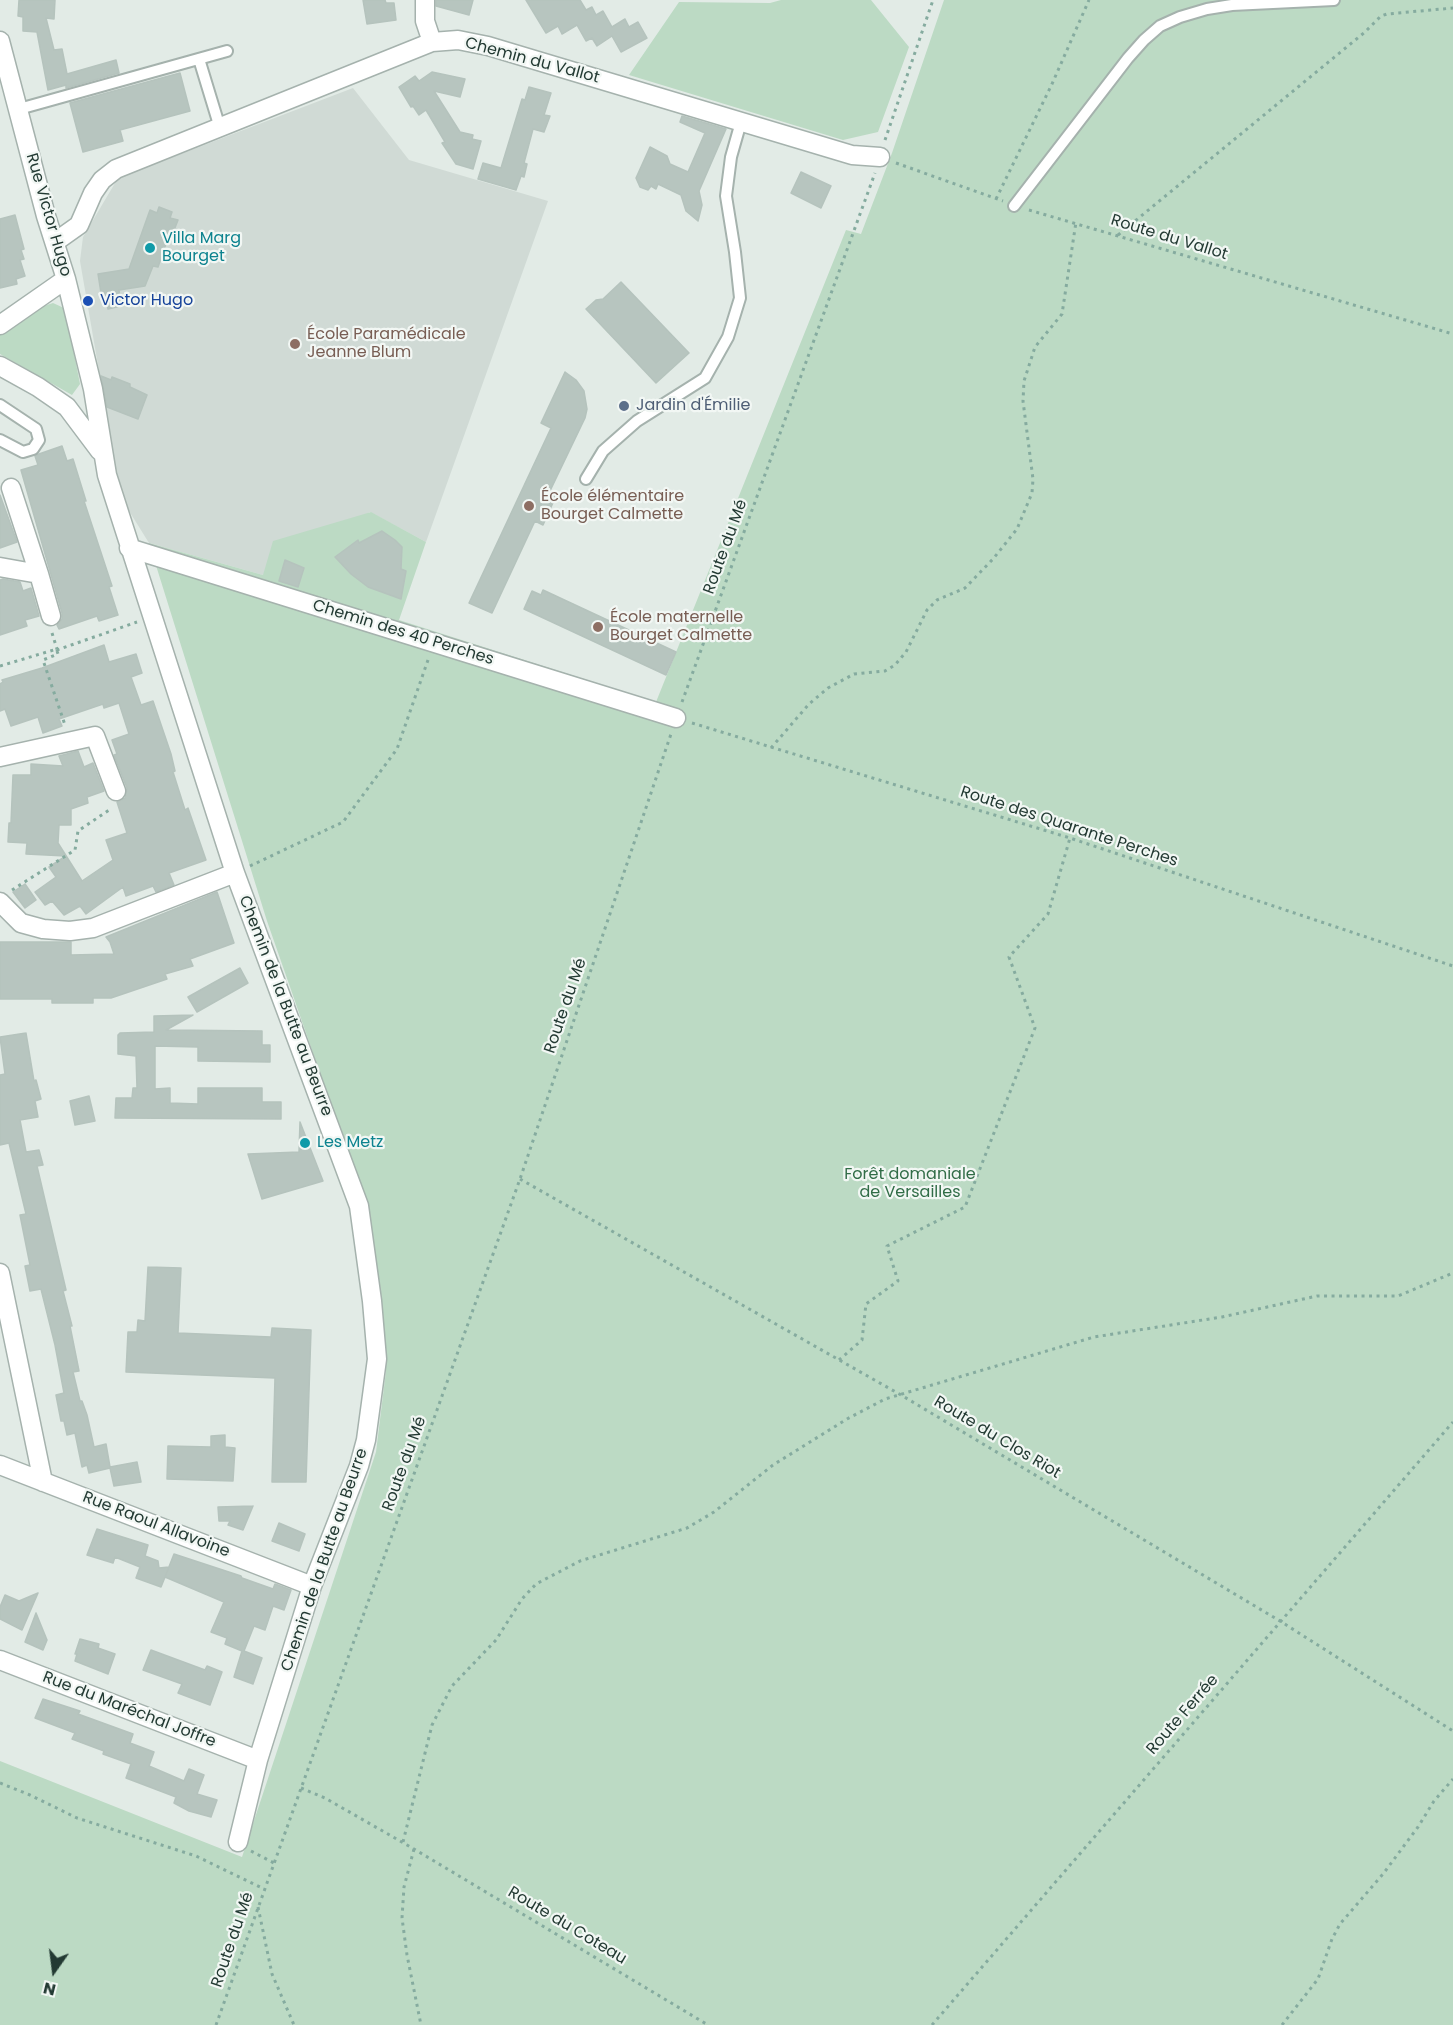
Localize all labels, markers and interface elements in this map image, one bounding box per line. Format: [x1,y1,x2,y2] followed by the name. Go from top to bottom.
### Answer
[463,34,601,88] street label: Chemin du Vallot
[21,151,75,279] street label: Rue Victor Hugo
[1108,211,1230,265] street label: Route du Vallot
[162,229,241,267] place label: Villa Marg Bourget
[143,241,157,255] marker: Villa Marg Bourget
[100,291,193,311] place label: Victor Hugo
[81,294,95,308] marker: Victor Hugo
[307,325,466,363] place label: École Paramédicale Jeanne Blum
[288,337,302,351] marker: École Paramédicale Jeanne Blum
[636,396,750,416] place label: Jardin d'Émilie
[617,399,631,413] marker: Jardin d'Émilie
[541,487,684,525] place label: École élémentaire Bourget Calmette
[700,497,752,597] street label: Route du Mé
[522,499,536,513] marker: École élémentaire Bourget Calmette
[310,596,496,670] street label: Chemin des 40 Perches
[610,608,752,646] place label: École maternelle Bourget Calmette
[591,620,605,634] marker: École maternelle Bourget Calmette
[958,783,1180,871] street label: Route des Quarante Perches
[234,893,336,1119] street label: Chemin de la Butte au Beurre
[541,956,591,1056] street label: Route du Mé
[317,1133,383,1153] place label: Les Metz
[298,1136,312,1150] marker: Les Metz
[844,1165,976,1203] park label: Forêt domaniale de Versailles
[930,1393,1064,1483] street label: Route du Clos Riot
[379,1414,431,1514] street label: Route du Mé
[278,1446,372,1674] street label: Chemin de la Butte au Beurre
[80,1488,232,1562] street label: Rue Raoul Allavoine
[40,1668,218,1752] street label: Rue du Maréchal Joffre
[1143,1671,1223,1759] street label: Route Ferrée
[504,1883,630,1969] street label: Route du Coteau
[208,1890,258,1990] street label: Route du Mé
[24,1941,84,2001] north arrow
[41,1976,58,2002] text: N

